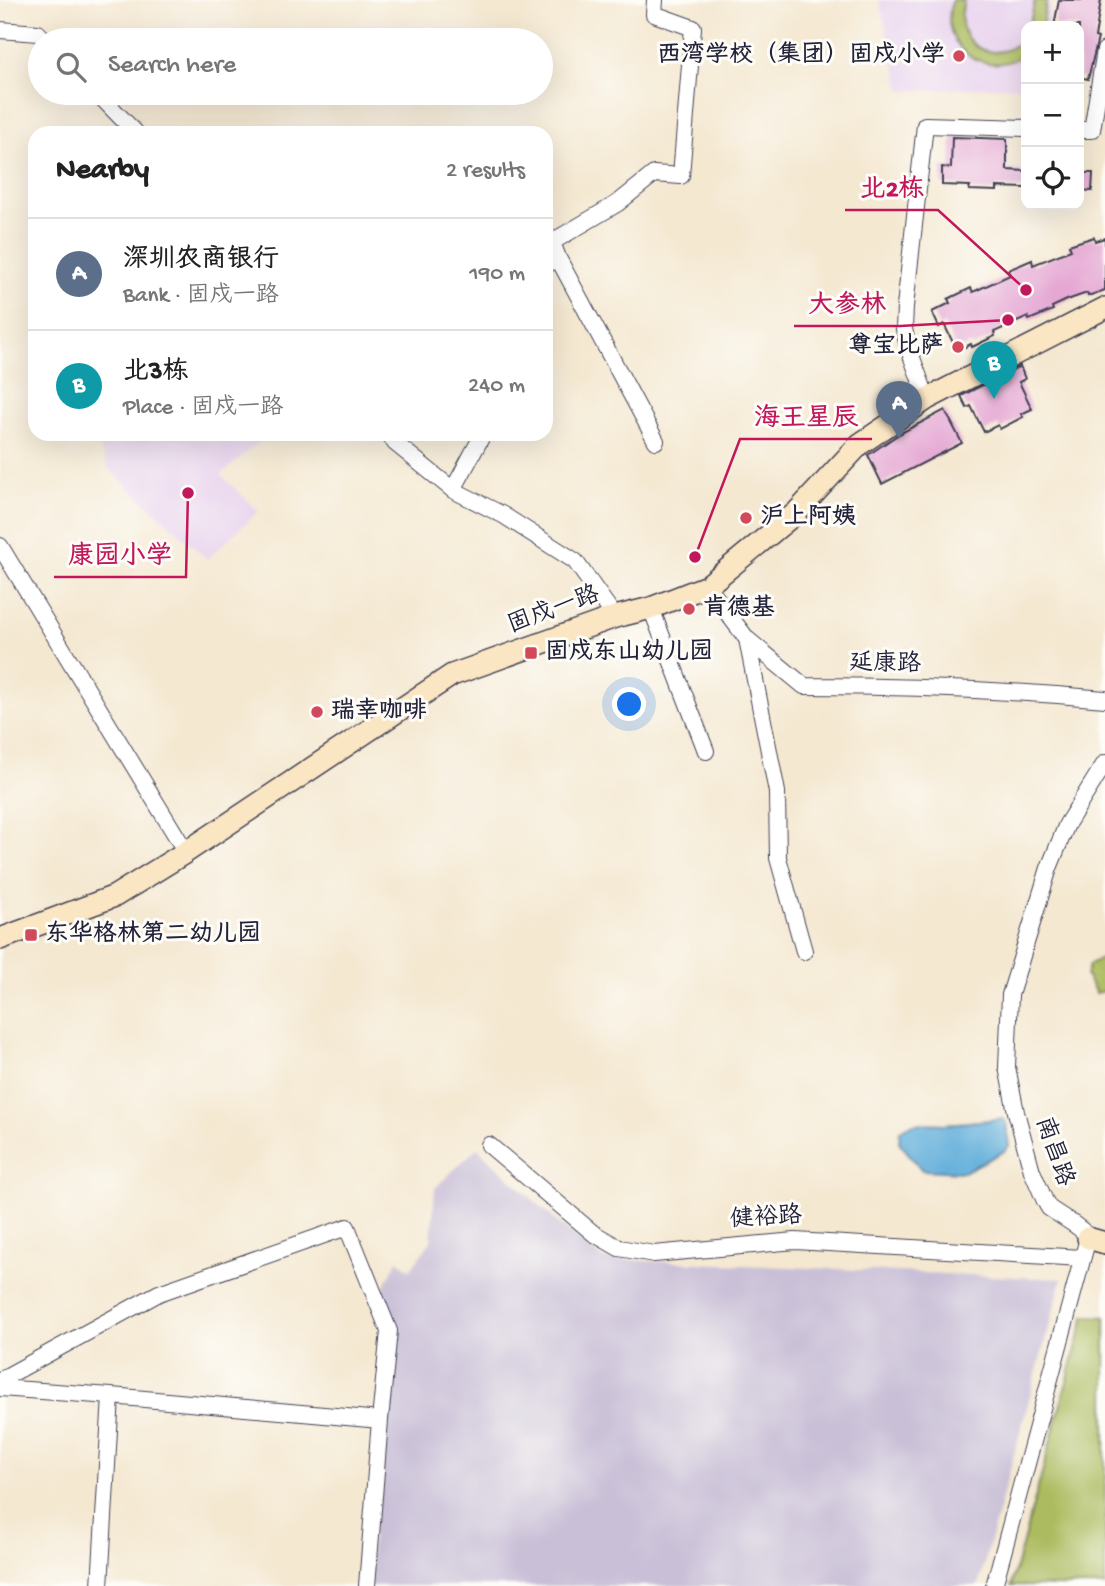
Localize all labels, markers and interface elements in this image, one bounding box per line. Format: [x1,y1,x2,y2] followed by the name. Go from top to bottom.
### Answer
[1021,21,1084,210] map controls
[1021,21,1084,84] button: +
[28,28,553,105] search box
[657,41,945,71] place label: 西湾学校（集团）固戍小学
[52,48,90,86] icon: search
[951,48,967,64] marker: 西湾学校（集团）固戍小学
[108,51,236,82] text: Search here
[1021,84,1084,147] button: −
[1021,147,1084,210] button: locate
[56,154,149,189] text: Nearby
[446,158,525,185] text: 2 results
[845,163,938,210] callout: 北2栋
[860,175,924,207] text: 北2栋
[123,246,279,277] text: 深圳农商银行
[72,261,86,288] text: A
[469,261,525,288] text: 190 m
[794,279,900,326] callout: 大参林
[123,283,279,310] text: Bank · 固戍一路
[808,290,886,323] text: 大参林
[848,332,944,362] place label: 尊宝比萨
[950,339,966,355] marker: 尊宝比萨
[971,341,1017,399] pin: B
[123,358,189,389] text: 北3栋
[73,373,85,400] text: B
[468,373,525,400] text: 240 m
[876,381,922,439] pin: A
[740,392,872,439] callout: 海王星辰
[123,395,283,422] text: Place · 固戍一路
[754,403,859,436] text: 海王星辰
[760,503,856,533] place label: 沪上阿姨
[738,510,754,526] marker: 沪上阿姨
[54,530,186,577] callout: 康园小学
[68,541,172,574] text: 康园小学
[503,579,604,641] street label: 固戍一路
[703,593,775,624] place label: 肯德基
[681,601,697,617] marker: 肯德基
[545,638,713,668] place label: 固戍东山幼儿园
[523,645,539,661] marker: 固戍东山幼儿园
[849,648,921,680] street label: 延康路
[612,687,646,721] your location
[331,697,427,727] place label: 瑞幸咖啡
[309,704,325,720] marker: 瑞幸咖啡
[45,920,261,950] place label: 东华格林第二幼儿园
[23,927,39,943] marker: 东华格林第二幼儿园
[1028,1113,1080,1191] street label: 南昌路
[729,1201,803,1235] street label: 健裕路

